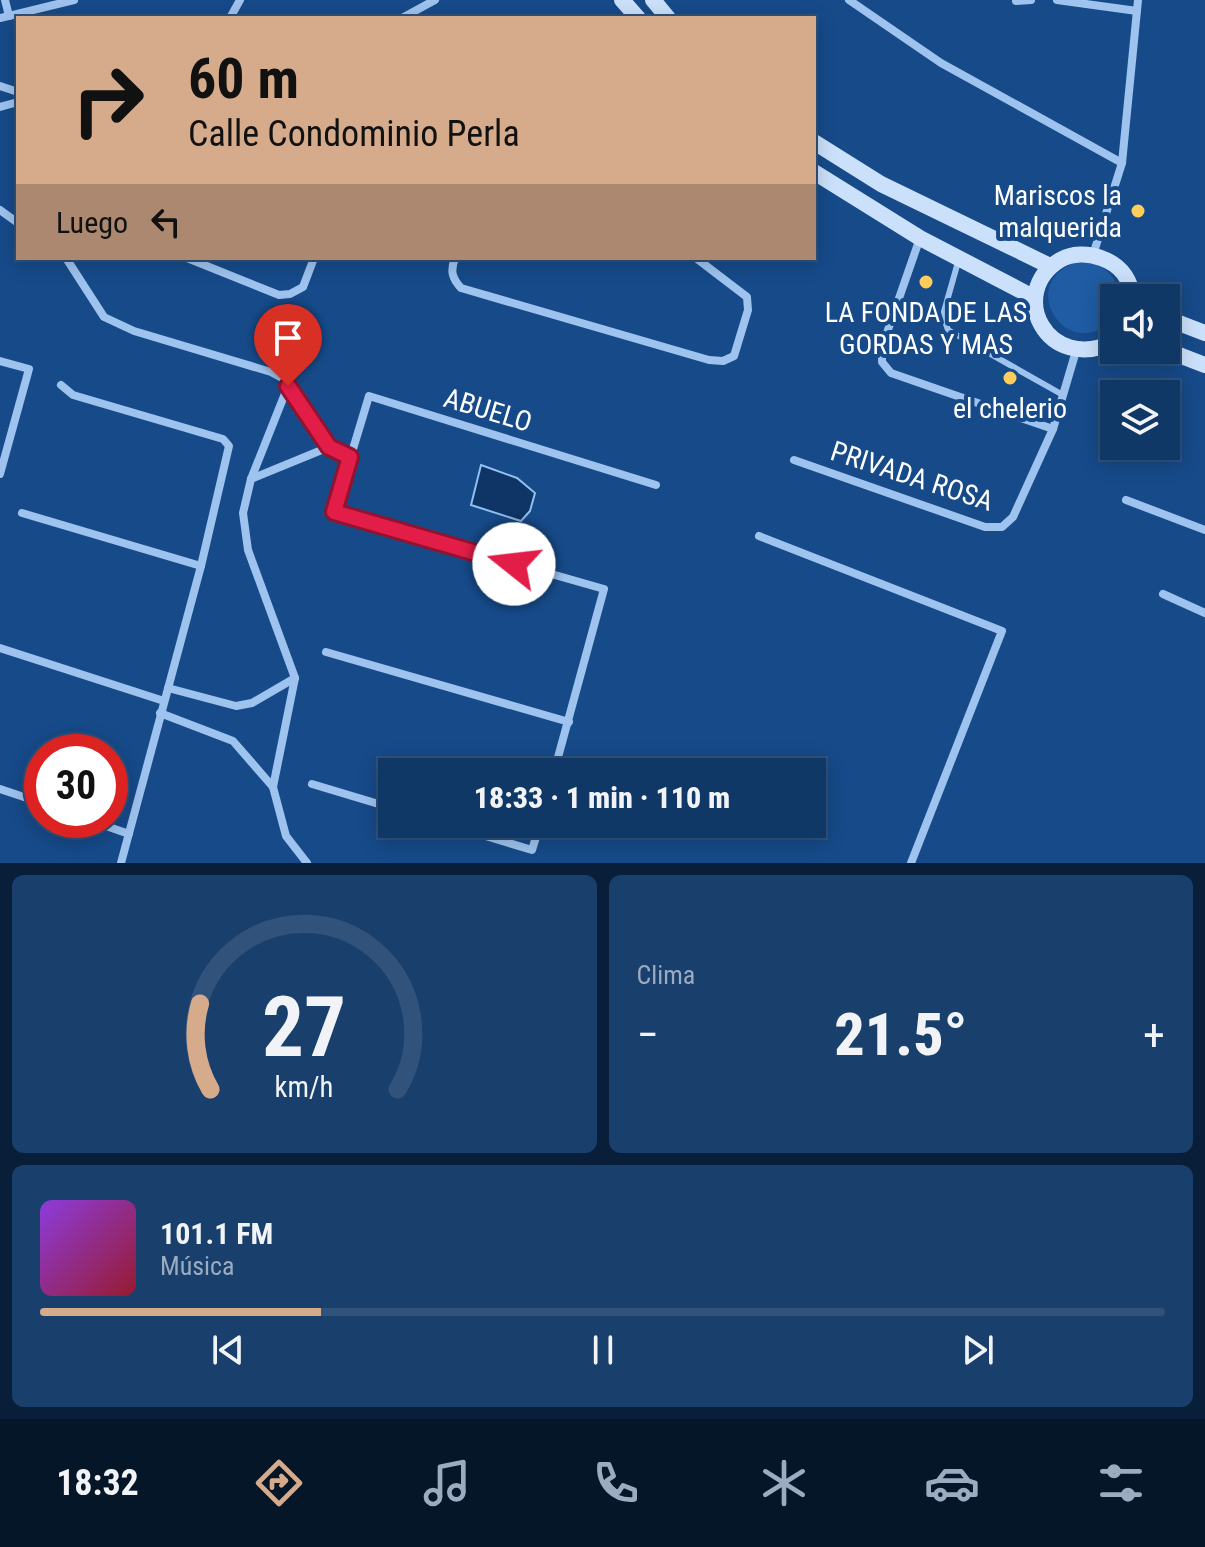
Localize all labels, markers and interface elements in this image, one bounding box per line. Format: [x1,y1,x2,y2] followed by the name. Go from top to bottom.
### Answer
[188,46,299,112] text: 60 m
[56,48,160,152] icon: right
[188,113,520,155] text: Calle Condominio Perla
[994,179,1122,244] place label: Mariscos la malquerida
[144,200,188,244] icon: left
[1129,202,1147,220] marker: Mariscos la malquerida
[56,205,128,240] text: Luego
[917,273,935,291] marker: LA FONDA DE LAS GORDAS Y MAS
[1100,284,1180,460] map controls
[1100,284,1180,364] button: sound
[825,296,1027,361] place label: LA FONDA DE LAS GORDAS Y MAS
[254,304,322,386] pin
[266,316,310,360] icon: arrive
[1001,369,1019,387] marker: el chelerio
[1100,380,1180,460] button: layers
[440,381,536,439] street label: ABUELO
[953,392,1067,425] place label: el chelerio
[827,434,997,518] street label: PRIVADA ROSA
[472,522,556,606] position arrow
[24,734,128,838] speed limit sign: 30
[474,780,730,815] text: 18:33 · 1 min · 110 m
[637,960,695,990] text: Clima
[262,979,346,1076] text: 27
[834,999,967,1070] text: 21.5°
[637,1009,659,1061] text: −
[1143,1009,1165,1061] text: +
[275,1070,334,1104] text: km/h
[160,1216,273,1251] text: 101.1 FM
[160,1251,235,1281] text: Música
[206,1328,250,1372] icon: previous
[581,1328,625,1372] icon: pause
[956,1328,1000,1372] icon: next
[251,1455,307,1511] icon: directions
[419,1455,475,1511] icon: music
[588,1455,644,1511] icon: phone
[756,1455,812,1511] icon: climate
[924,1455,980,1511] icon: car
[1093,1455,1149,1511] icon: filters
[56,1462,139,1504] text: 18:32

